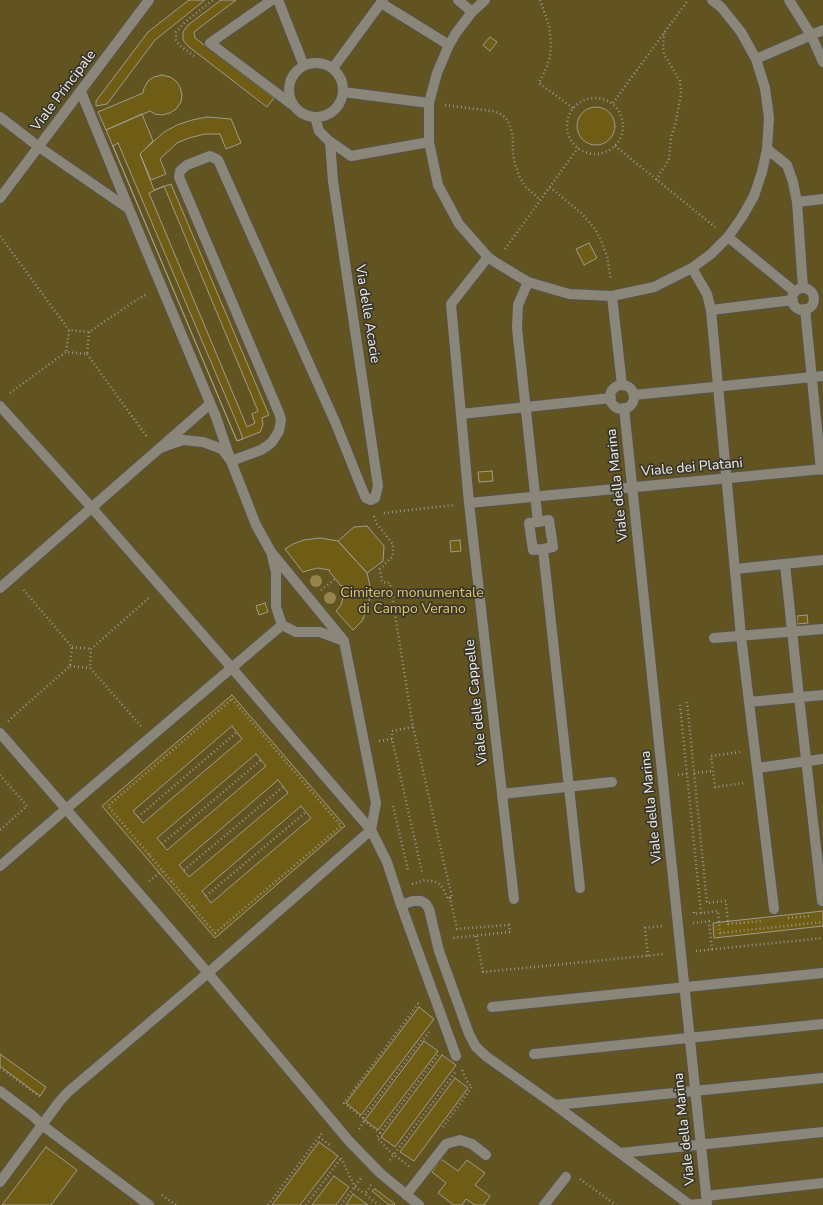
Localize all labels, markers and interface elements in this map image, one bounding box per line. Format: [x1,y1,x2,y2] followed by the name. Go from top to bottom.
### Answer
[28,47,100,135] street label: Viale Principale
[351,263,383,365] street label: Via delle Acacie
[604,428,632,542] street label: Viale della Marina
[641,455,743,481] street label: Viale dei Platani
[340,586,484,618] park label: Cimitero monumentale di Campo Verano
[462,638,492,766] street label: Viale delle Cappelle
[638,750,666,864] street label: Viale della Marina
[671,1072,699,1186] street label: Viale della Marina

